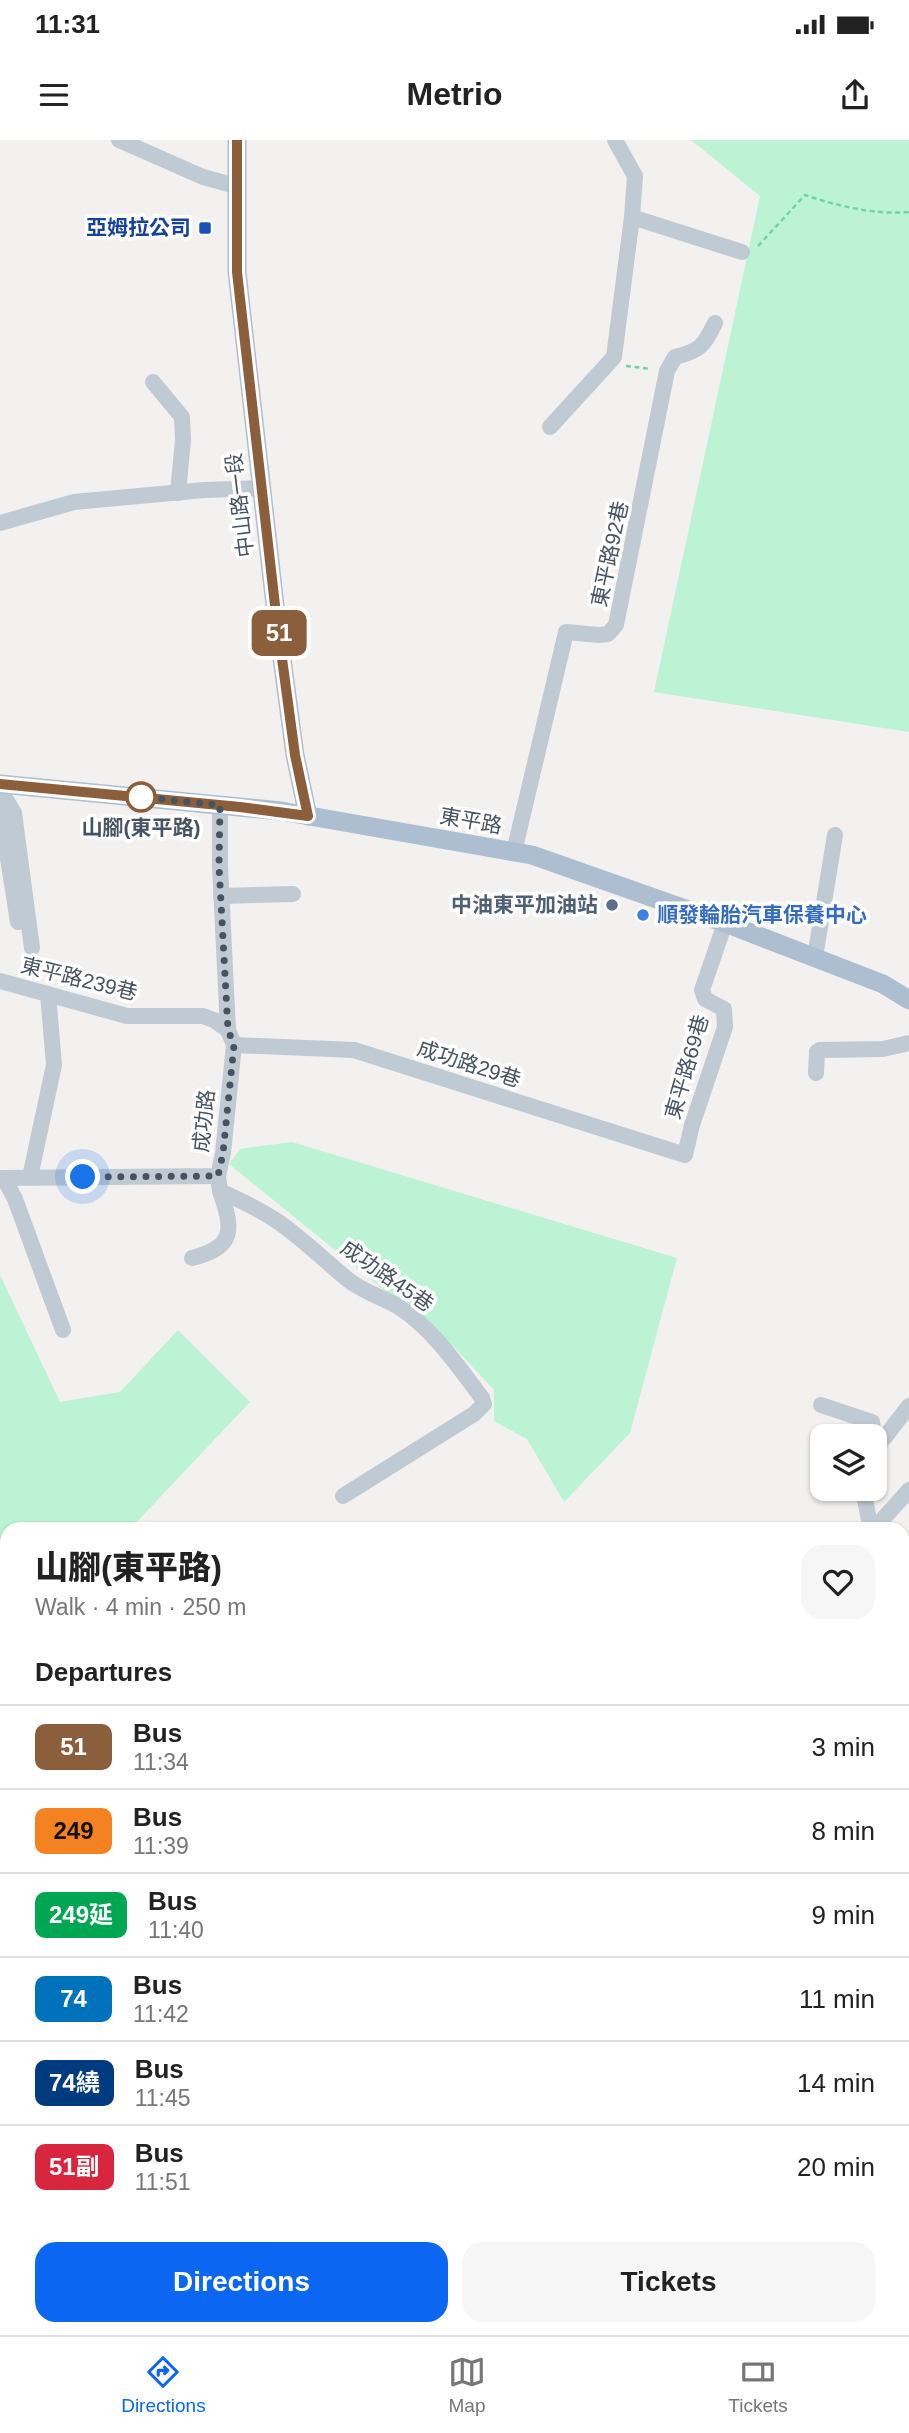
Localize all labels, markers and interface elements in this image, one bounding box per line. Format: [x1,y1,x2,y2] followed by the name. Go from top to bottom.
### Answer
[35,9,100,39] text: 11:31
[35,76,73,114] icon: menu
[407,76,503,112] text: Metrio
[836,76,874,114] icon: share
[86,216,191,239] place label: 亞姆拉公司
[197,220,213,236] marker: 亞姆拉公司
[222,452,257,559] street label: 中山路一段
[587,499,632,609] street label: 東平路92巷
[247,610,310,656] line badge: 51
[266,619,292,646] text: 51
[126,782,156,812] marker: 山腳(東平路)
[438,804,504,837] street label: 東平路
[82,816,201,839] place label: 山腳(東平路)
[451,893,598,916] place label: 中油東平加油站
[604,897,620,913] marker: 中油東平加油站
[657,903,867,926] place label: 順發輪胎汽車保養中心
[635,907,651,923] marker: 順發輪胎汽車保養中心
[19,953,140,1004] street label: 東平路239巷
[661,1012,712,1122] street label: 東平路69巷
[415,1036,524,1091] street label: 成功路29巷
[189,1088,218,1153] street label: 成功路
[65,1159,100,1194] your location
[337,1235,438,1316] street label: 成功路45巷
[810,1424,887,1501] map controls
[810,1424,887,1501] button: layers
[801,1545,875,1619] button: heart
[35,1549,222,1586] text: 山腳(東平路)
[35,1594,246,1620] text: Walk · 4 min · 250 m
[35,1657,172,1687] text: Departures
[133,1718,182,1748] text: Bus
[811,1732,875,1762] text: 3 min
[60,1733,87,1760] text: 51
[133,1749,189,1775] text: 11:34
[133,1802,182,1832] text: Bus
[811,1816,875,1846] text: 8 min
[53,1817,94,1844] text: 249
[133,1833,189,1859] text: 11:39
[148,1886,197,1916] text: Bus
[811,1900,875,1930] text: 9 min
[49,1901,113,1928] text: 249延
[148,1917,204,1943] text: 11:40
[133,1970,182,2000] text: Bus
[799,1984,875,2014] text: 11 min
[60,1985,87,2012] text: 74
[133,2001,189,2027] text: 11:42
[135,2054,184,2084] text: Bus
[797,2068,875,2098] text: 14 min
[49,2069,100,2096] text: 74繞
[135,2085,191,2111] text: 11:45
[135,2138,184,2168] text: Bus
[797,2152,875,2182] text: 20 min
[49,2153,100,2180] text: 51副
[135,2169,191,2195] text: 11:51
[35,2242,448,2322] button: Directions
[462,2242,875,2322] button: Tickets
[121,2353,206,2417] tab: Directions
[448,2353,486,2417] tab: Map
[728,2353,788,2417] tab: Tickets

